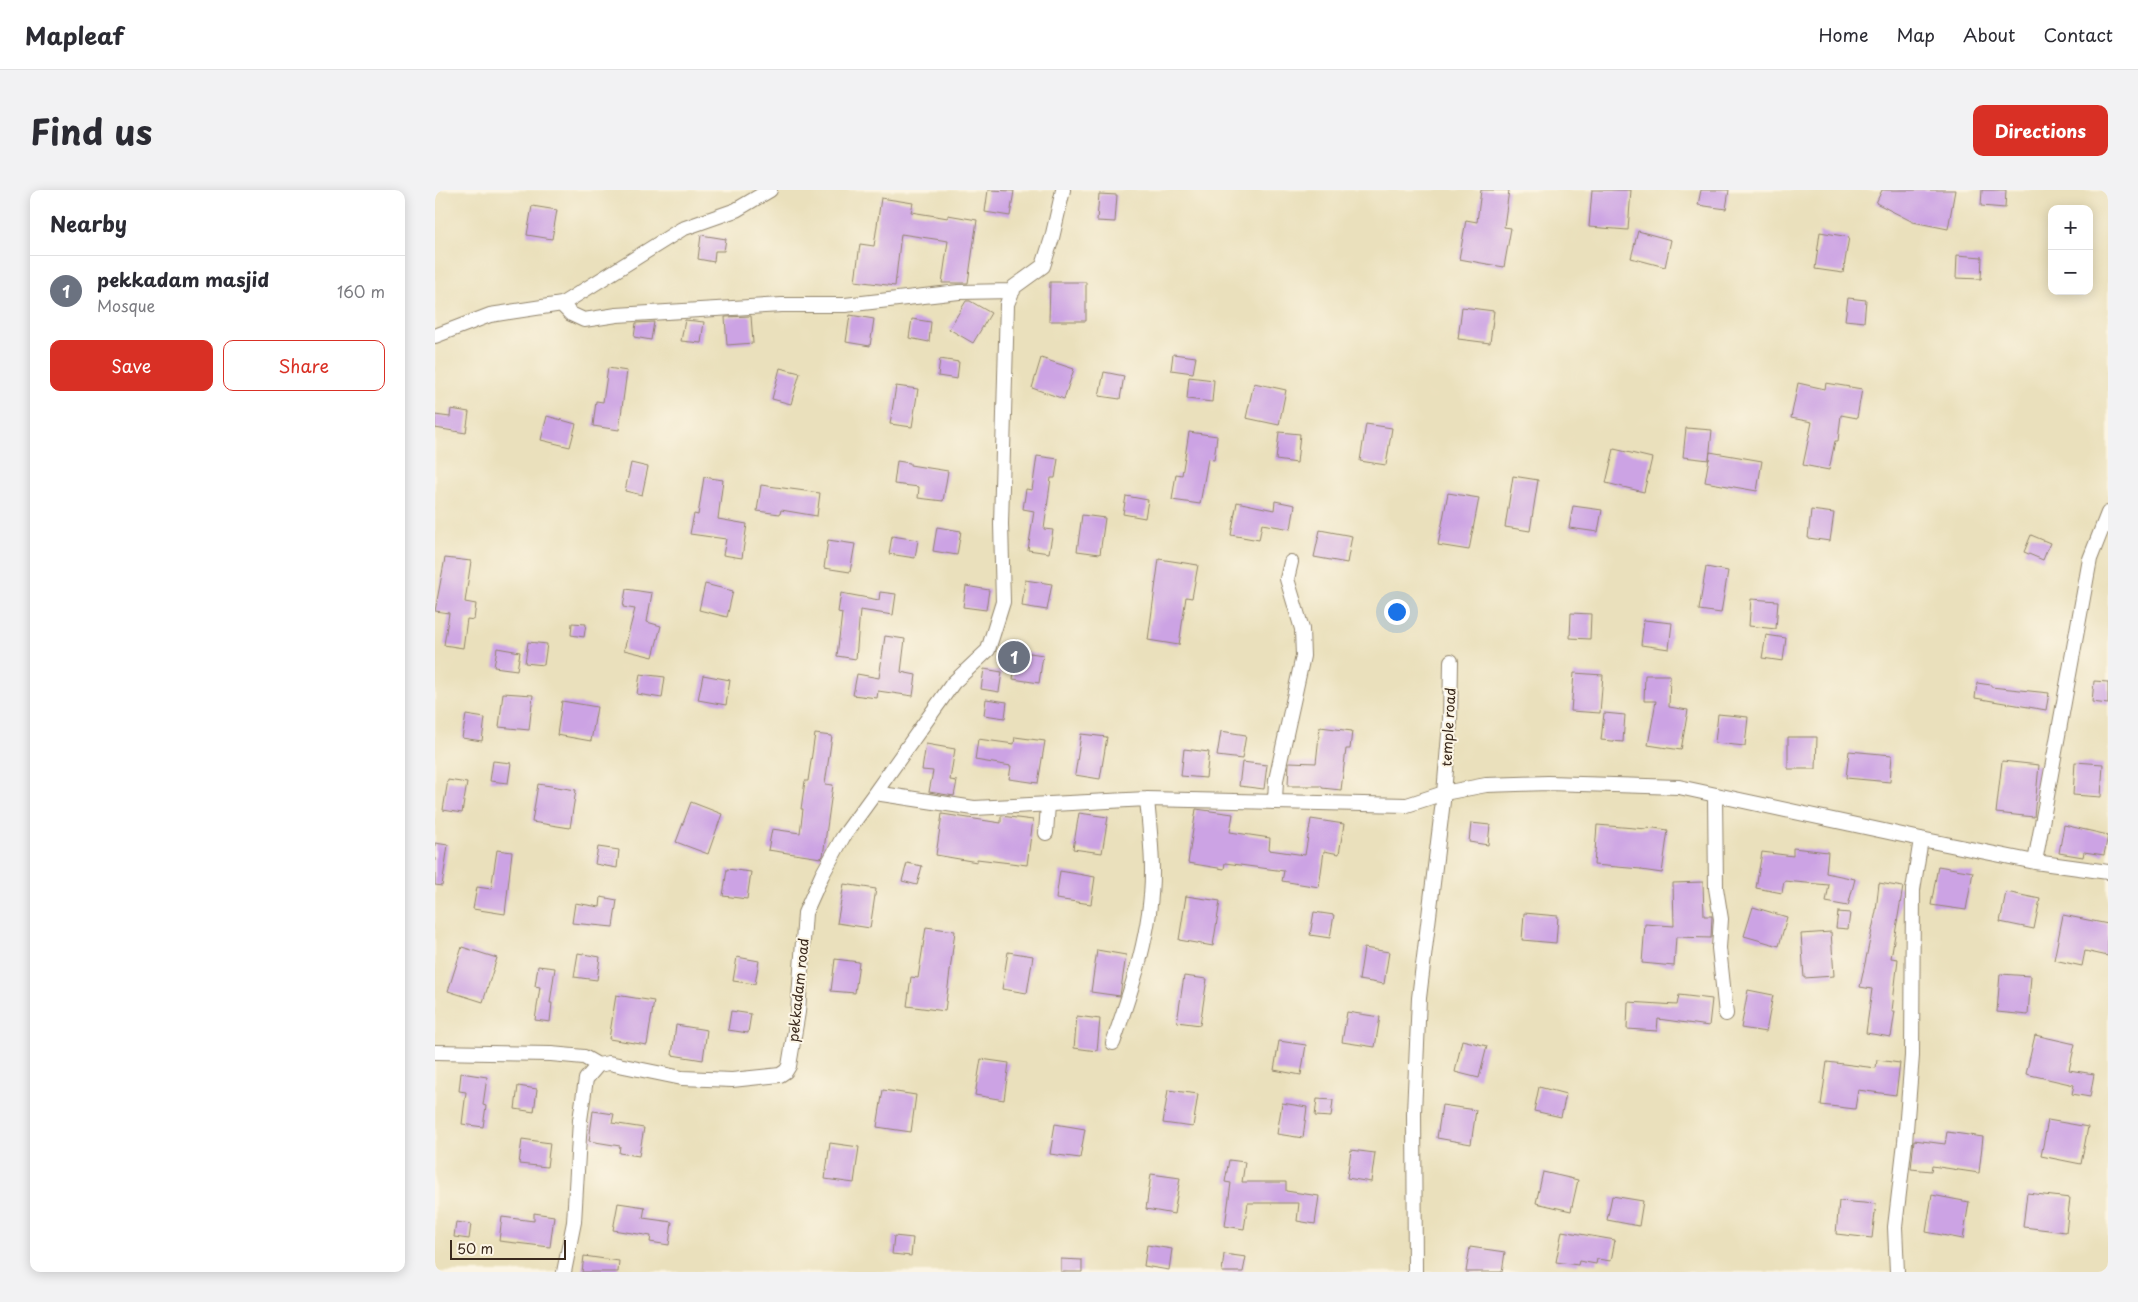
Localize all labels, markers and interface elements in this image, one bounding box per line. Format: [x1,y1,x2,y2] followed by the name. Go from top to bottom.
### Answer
[25,17,124,53] text: Mapleaf
[1818,21,1868,48] text: Home
[1896,21,1935,48] text: Map
[1963,21,2015,48] text: About
[2043,21,2113,48] text: Contact
[30,104,152,157] text: Find us
[1973,105,2108,156] button: Directions
[2048,205,2093,295] map controls
[2048,205,2093,250] button: +
[50,207,127,239] text: Nearby
[2048,250,2093,295] button: −
[97,265,269,293] text: pekkadam masjid
[62,279,70,303] text: 1
[337,279,385,303] text: 160 m
[97,293,155,317] text: Mosque
[50,340,213,391] button: Save
[223,340,385,391] button: Share
[1384,599,1410,625] your location
[998,638,1030,676] pin: 1
[1435,687,1461,767] street label: temple road
[782,937,814,1043] street label: pekkadam road
[450,1237,566,1260] scale bar
[457,1238,493,1259] text: 50 m

